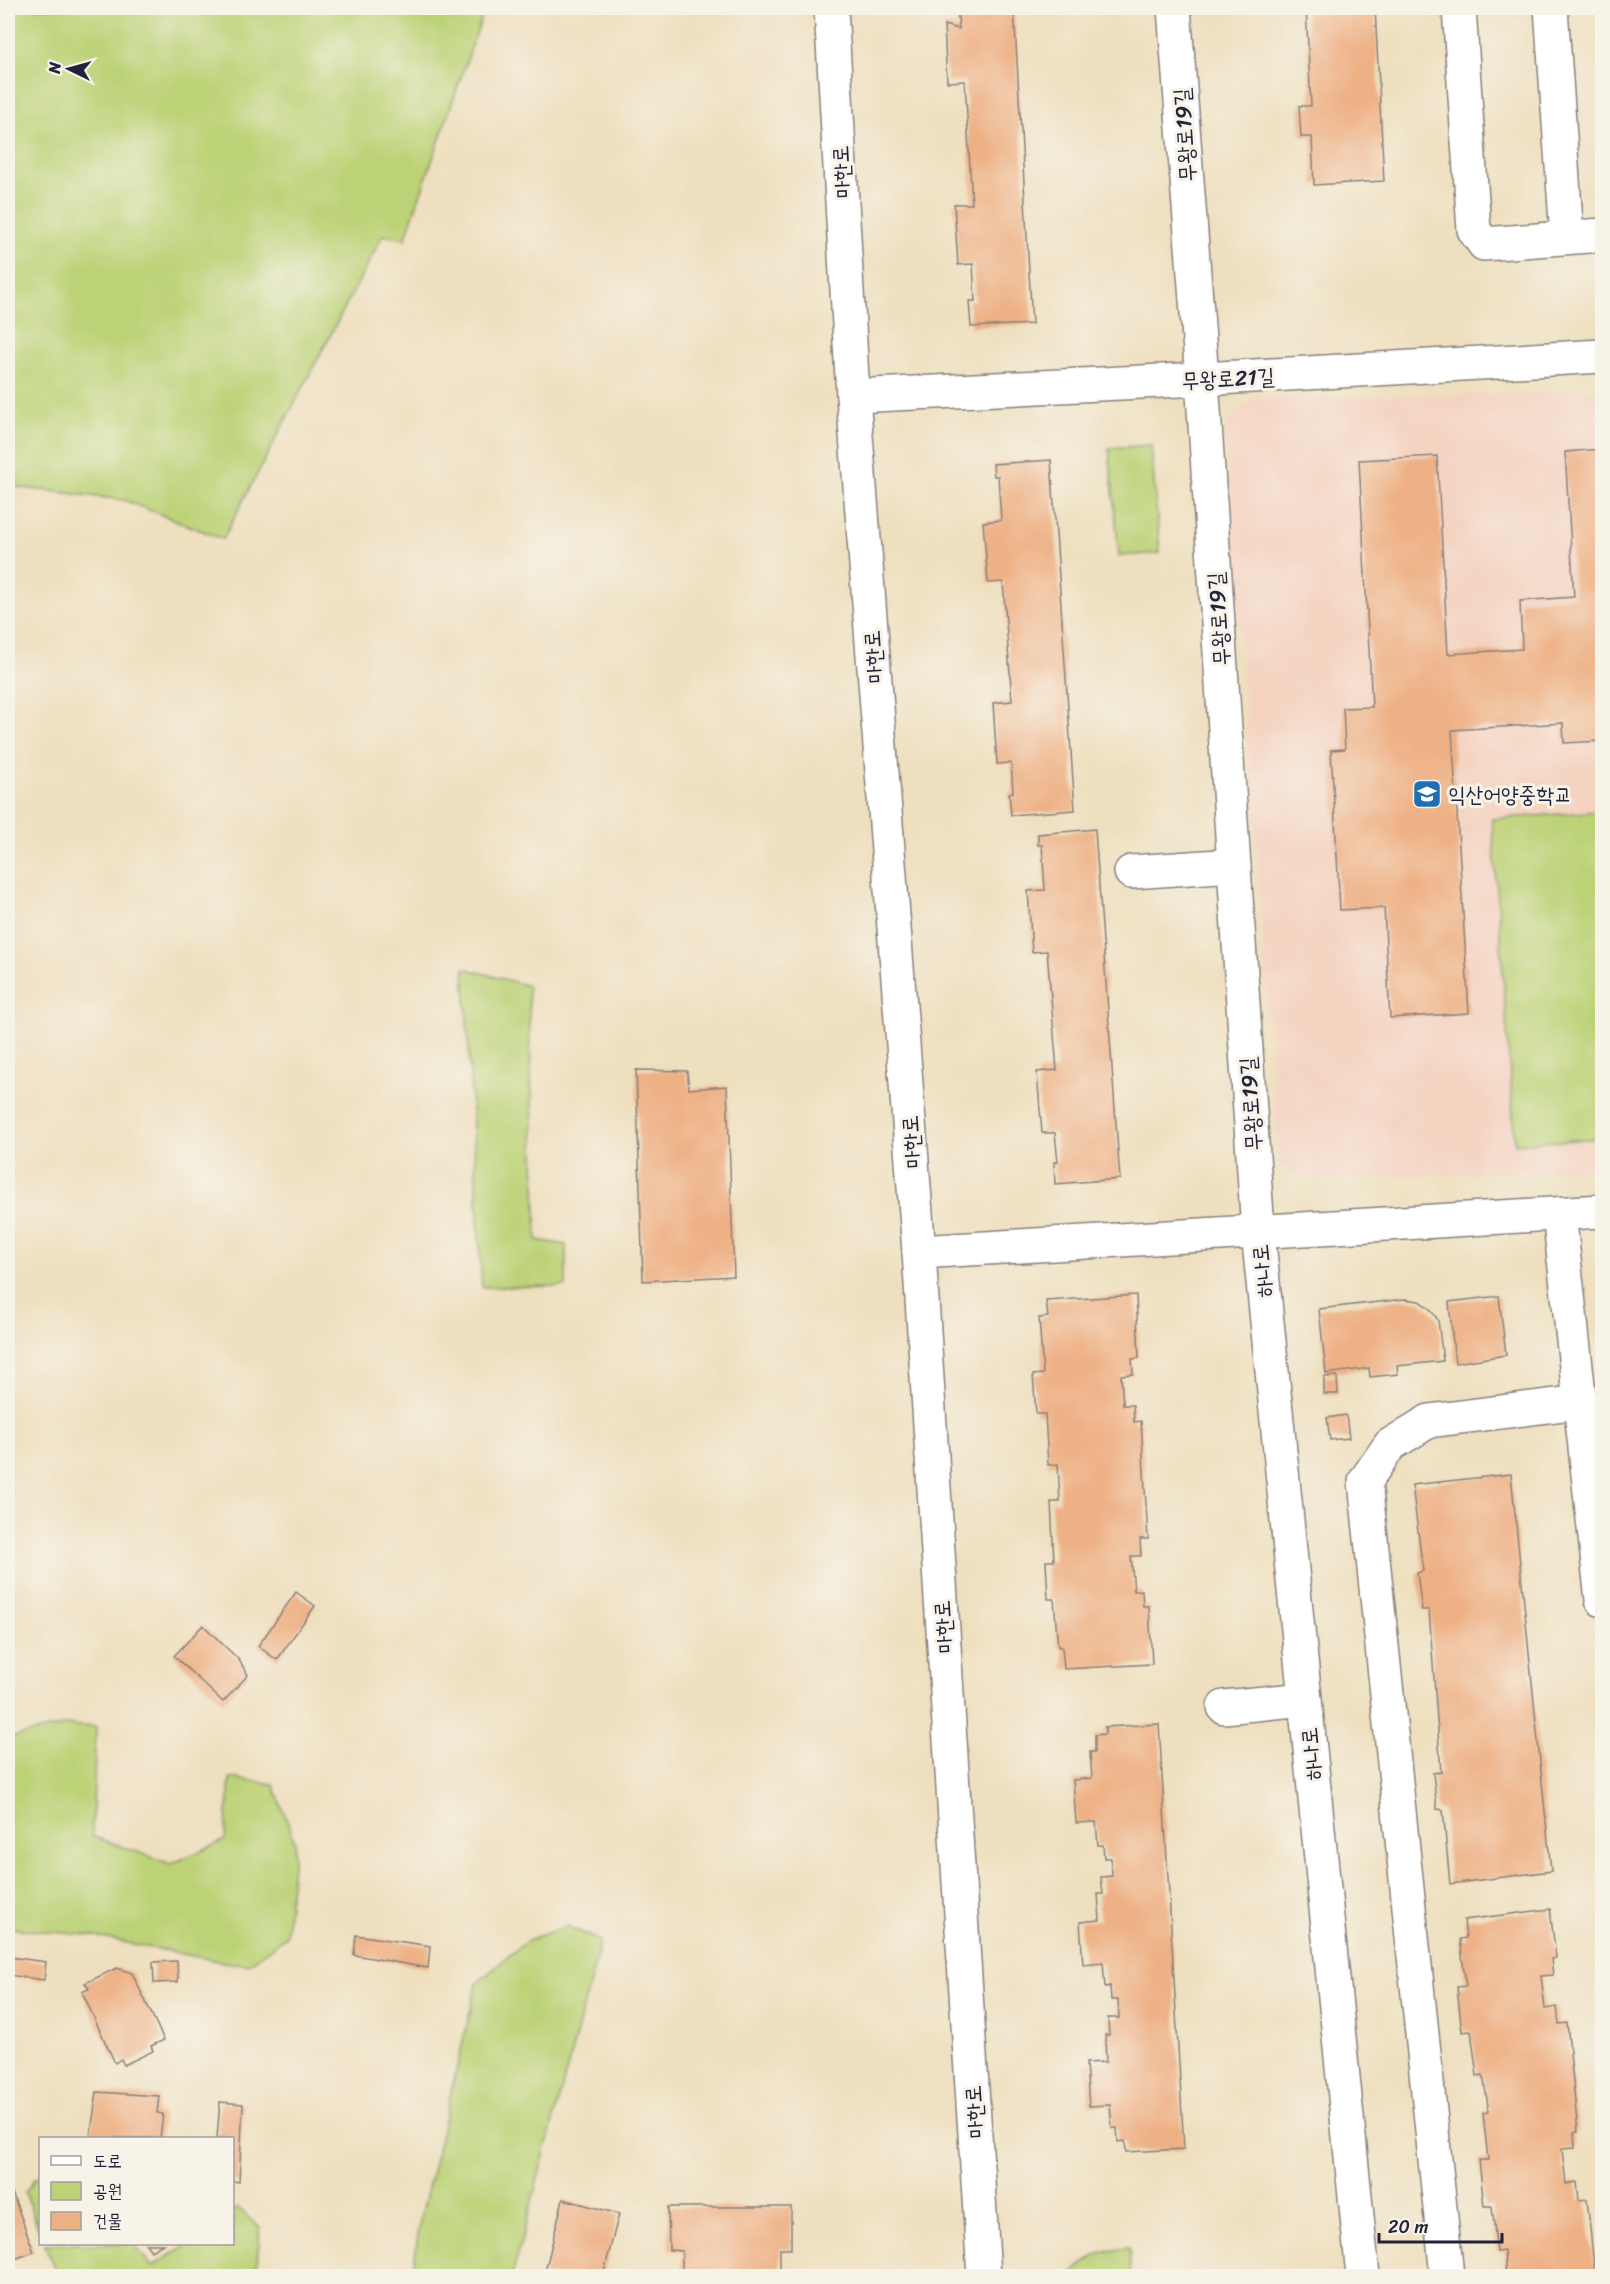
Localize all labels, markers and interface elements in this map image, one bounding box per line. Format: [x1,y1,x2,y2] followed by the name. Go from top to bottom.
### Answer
[39,39,99,99] north arrow
[40,60,70,76] text: N
[1162,87,1207,183] street label: 무왕로19길
[821,144,862,200] street label: 마한로
[1181,357,1276,400] street label: 무왕로21길
[1196,571,1241,667] street label: 무왕로19길
[852,629,895,685] street label: 마한로
[1448,775,1572,814] place label: 익산어양중학교
[1411,778,1443,810] school or university icon: 익산어양중학교
[1228,1056,1273,1152] street label: 무왕로19길
[890,1114,933,1170] street label: 마한로
[1240,1243,1285,1299] street label: 하나로
[922,1599,965,1655] street label: 마한로
[1289,1726,1334,1782] street label: 하나로
[953,2084,996,2140] street label: 마한로
[39,2137,234,2245] legend
[93,2145,122,2177] text: 도로
[93,2175,122,2207] text: 공원
[93,2205,122,2237] text: 건물
[1379,2206,1502,2244] scale bar
[1388,2211,1428,2243] text: 20 m

